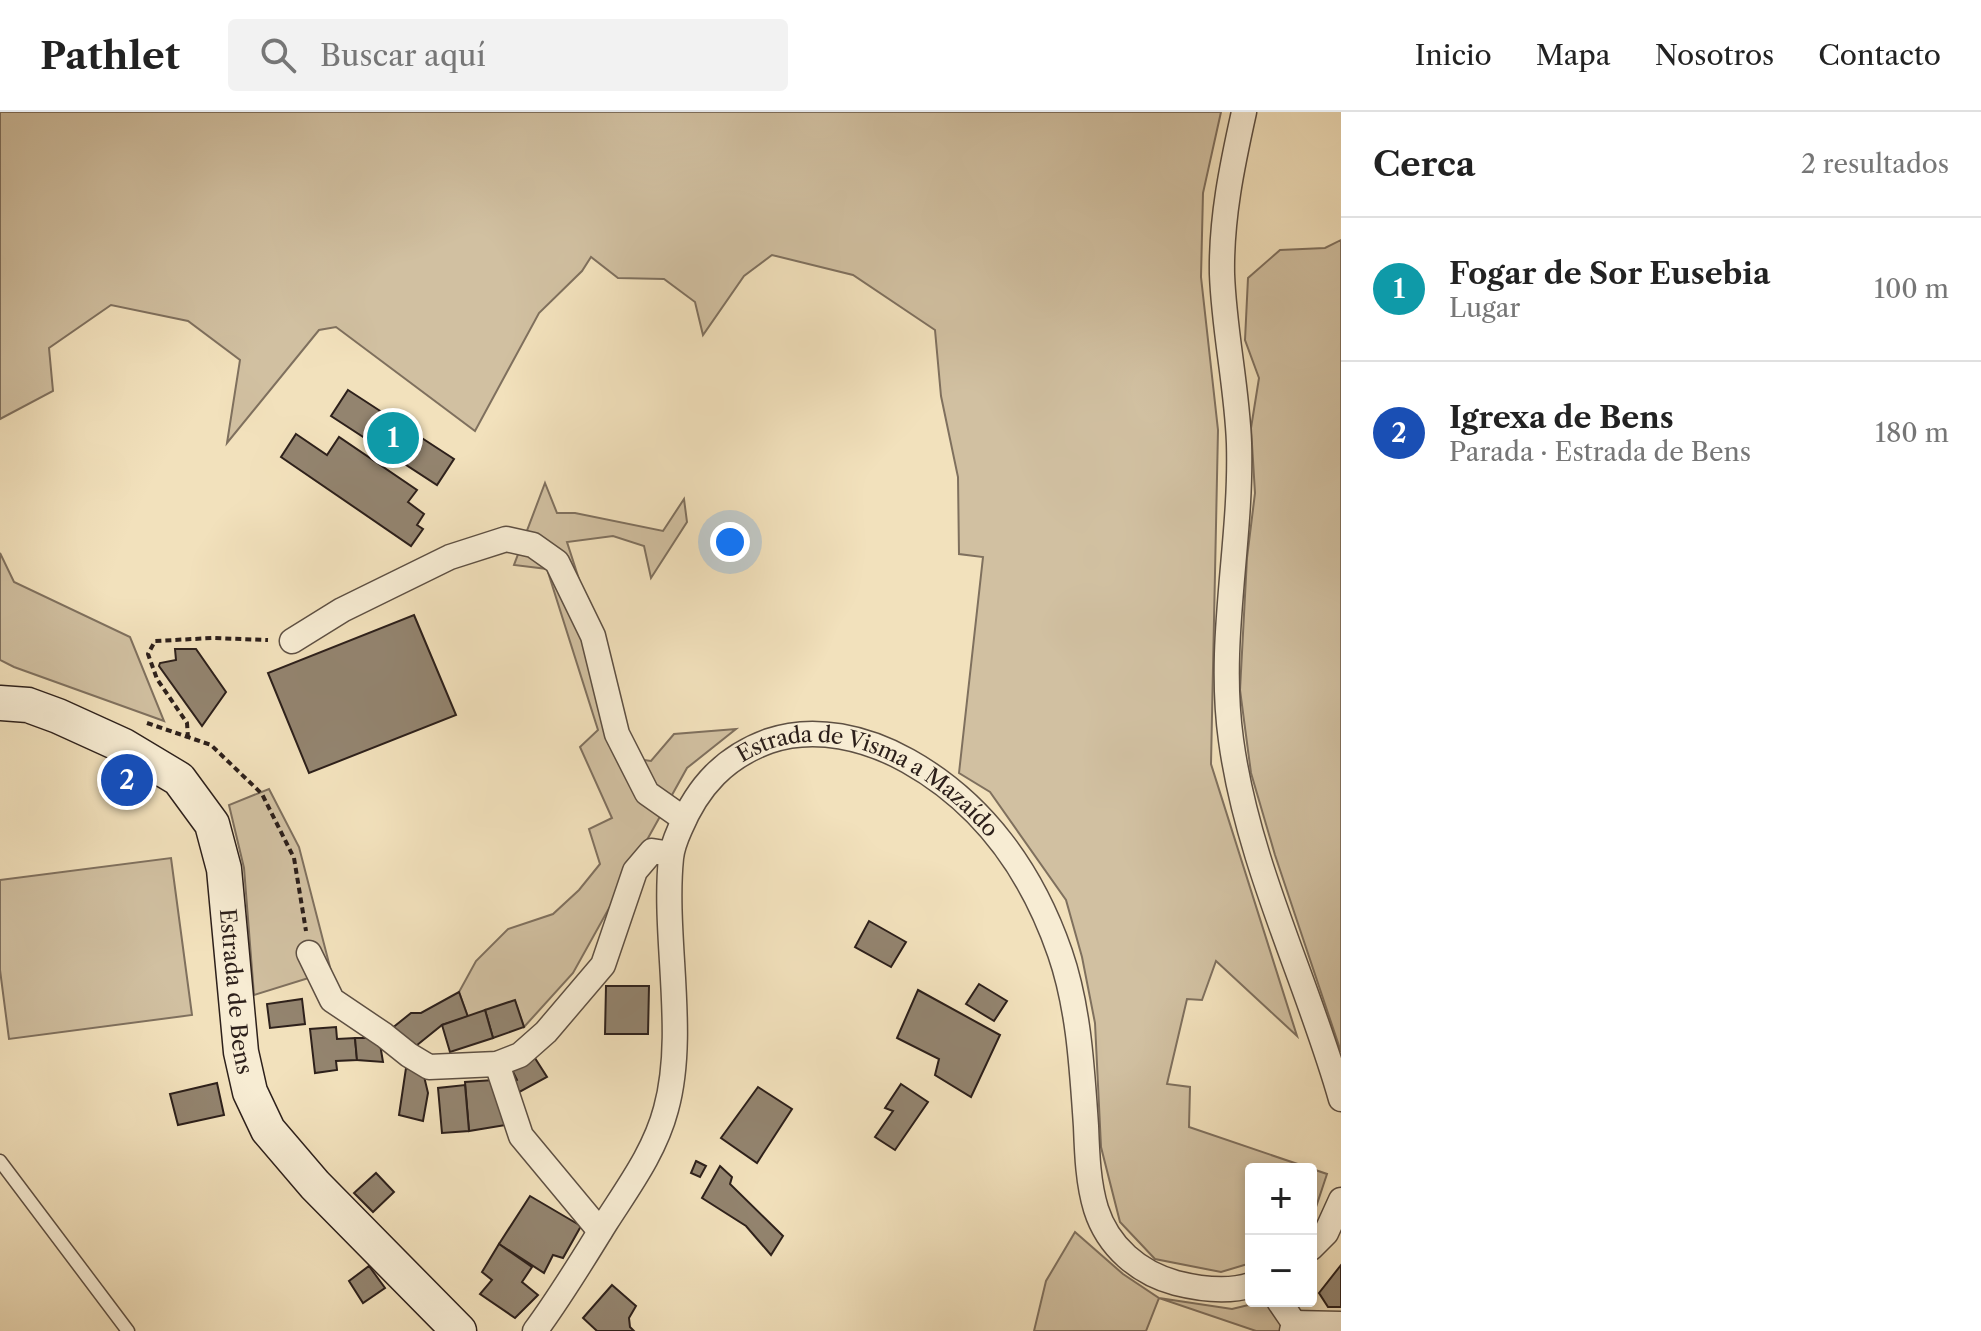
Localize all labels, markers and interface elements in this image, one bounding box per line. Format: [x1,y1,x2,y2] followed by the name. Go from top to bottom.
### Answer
[228,19,788,91] search box
[40,32,180,79] text: Pathlet
[256,33,300,77] icon: search
[320,37,486,74] text: Buscar aquí
[1415,38,1492,72] text: Inicio
[1536,38,1611,72] text: Mapa
[1655,38,1774,72] text: Nosotros
[1818,38,1941,72] text: Contacto
[1373,143,1475,185] text: Cerca
[1801,148,1949,180] text: 2 resultados
[1449,255,1770,292] text: Fogar de Sor Eusebia
[1393,273,1405,305] text: 1
[1874,273,1949,305] text: 100 m
[1449,292,1520,324] text: Lugar
[1449,399,1674,436] text: Igrexa de Bens
[367,408,419,468] pin: 1
[1391,417,1407,449] text: 2
[1875,417,1949,449] text: 180 m
[1449,436,1751,468] text: Parada · Estrada de Bens
[710,522,750,562] your location
[732,721,1004,842] street label: Estrada de Visma a Mazaído
[101,750,153,810] pin: 2
[214,907,259,1077] street label: Estrada de Bens
[1245,1163,1317,1307] map controls
[1245,1163,1317,1235] button: +
[1245,1235,1317,1307] button: −

